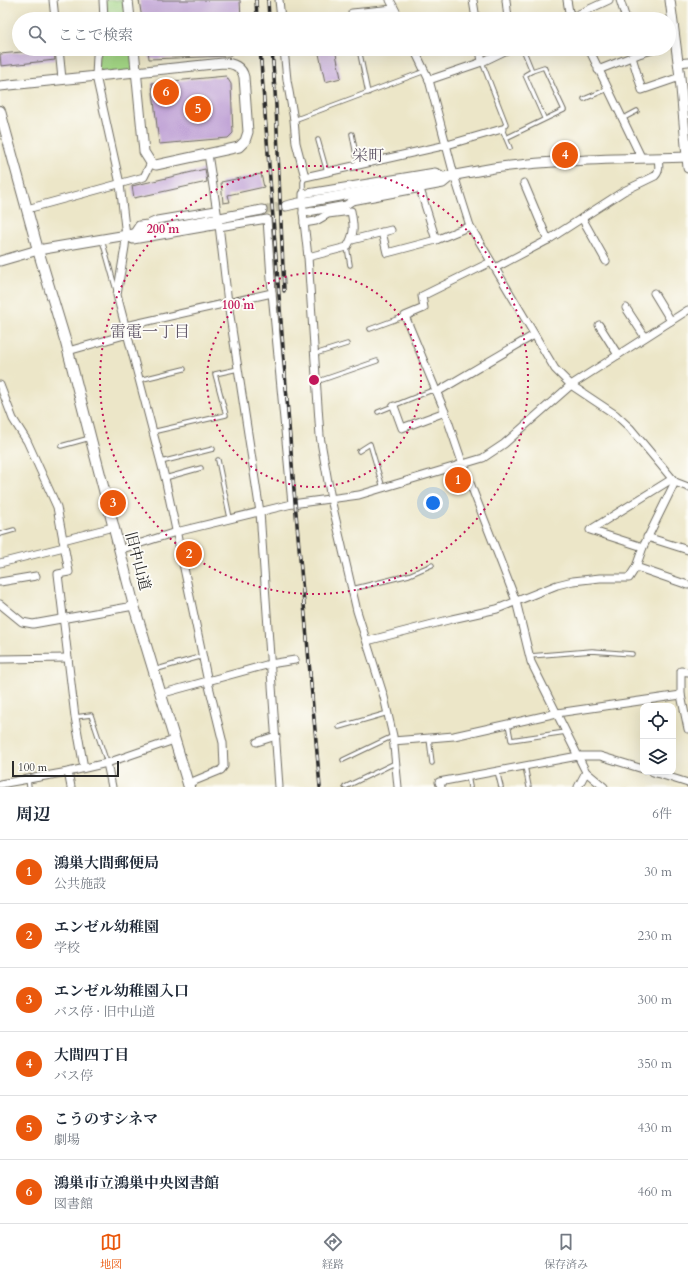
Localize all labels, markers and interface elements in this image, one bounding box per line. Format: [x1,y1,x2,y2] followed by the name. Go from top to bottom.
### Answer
[12,12,676,56] search box
[26,23,48,45] icon: search
[58,25,133,45] text: ここで検索
[153,77,179,107] pin: 6
[185,94,211,124] pin: 5
[552,140,578,170] pin: 4
[352,145,384,167] district label: 栄町
[147,221,180,237] text: 200 m
[222,297,255,313] text: 100 m
[110,321,190,343] district label: 雷電一丁目
[307,373,321,387] centre of rings
[445,465,471,495] pin: 1
[100,488,126,518] pin: 3
[423,493,443,513] your location
[121,529,155,593] street label: 旧中山道
[176,539,202,569] pin: 2
[640,703,676,775] map controls
[640,703,676,739] button: locate
[640,739,676,775] button: layers
[12,759,119,778] scale bar
[18,760,47,775] text: 100 m
[16,803,50,826] text: 周辺
[652,805,672,823] text: 6件
[54,853,159,873] text: 鴻巣大間郵便局
[26,863,32,881] text: 1
[644,863,672,881] text: 30 m
[54,875,106,893] text: 公共施設
[54,917,159,937] text: エンゼル幼稚園
[26,927,32,945] text: 2
[638,927,672,945] text: 230 m
[54,939,80,957] text: 学校
[54,981,189,1001] text: エンゼル幼稚園入口
[26,991,32,1009] text: 3
[638,991,672,1009] text: 300 m
[54,1003,155,1021] text: バス停 · 旧中山道
[54,1045,129,1065] text: 大間四丁目
[26,1055,32,1073] text: 4
[638,1055,672,1073] text: 350 m
[54,1067,93,1085] text: バス停
[54,1109,158,1129] text: こうのすシネマ
[26,1119,32,1137] text: 5
[638,1119,672,1137] text: 430 m
[54,1131,80,1149] text: 劇場
[54,1173,219,1193] text: 鴻巣市立鴻巣中央図書館
[26,1183,32,1201] text: 6
[638,1183,672,1201] text: 460 m
[54,1195,93,1213] text: 図書館
[100,1231,122,1272] tab: 地図
[322,1231,344,1272] tab: 経路
[544,1231,588,1272] tab: 保存済み

